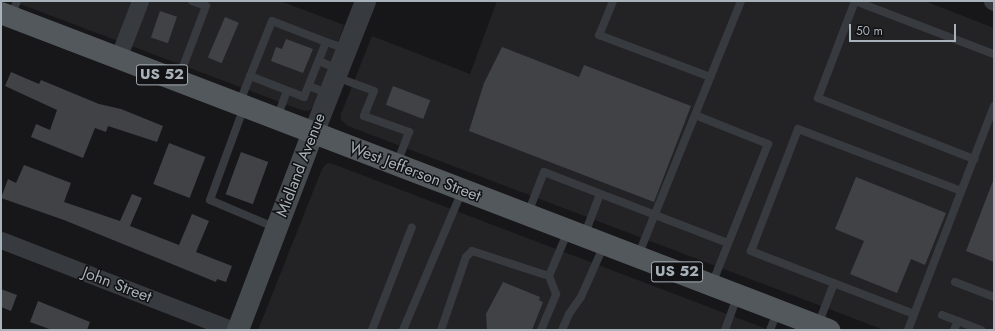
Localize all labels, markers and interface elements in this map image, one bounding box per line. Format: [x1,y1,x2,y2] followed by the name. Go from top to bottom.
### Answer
[851,16,958,42] scale bar
[856,22,883,40] text: 50 m
[136,62,188,88] road number: US 52
[272,110,330,220] street label: Midland Avenue
[346,138,484,206] street label: West Jefferson Street
[651,259,703,285] road number: US 52
[80,263,154,307] street label: John Street

